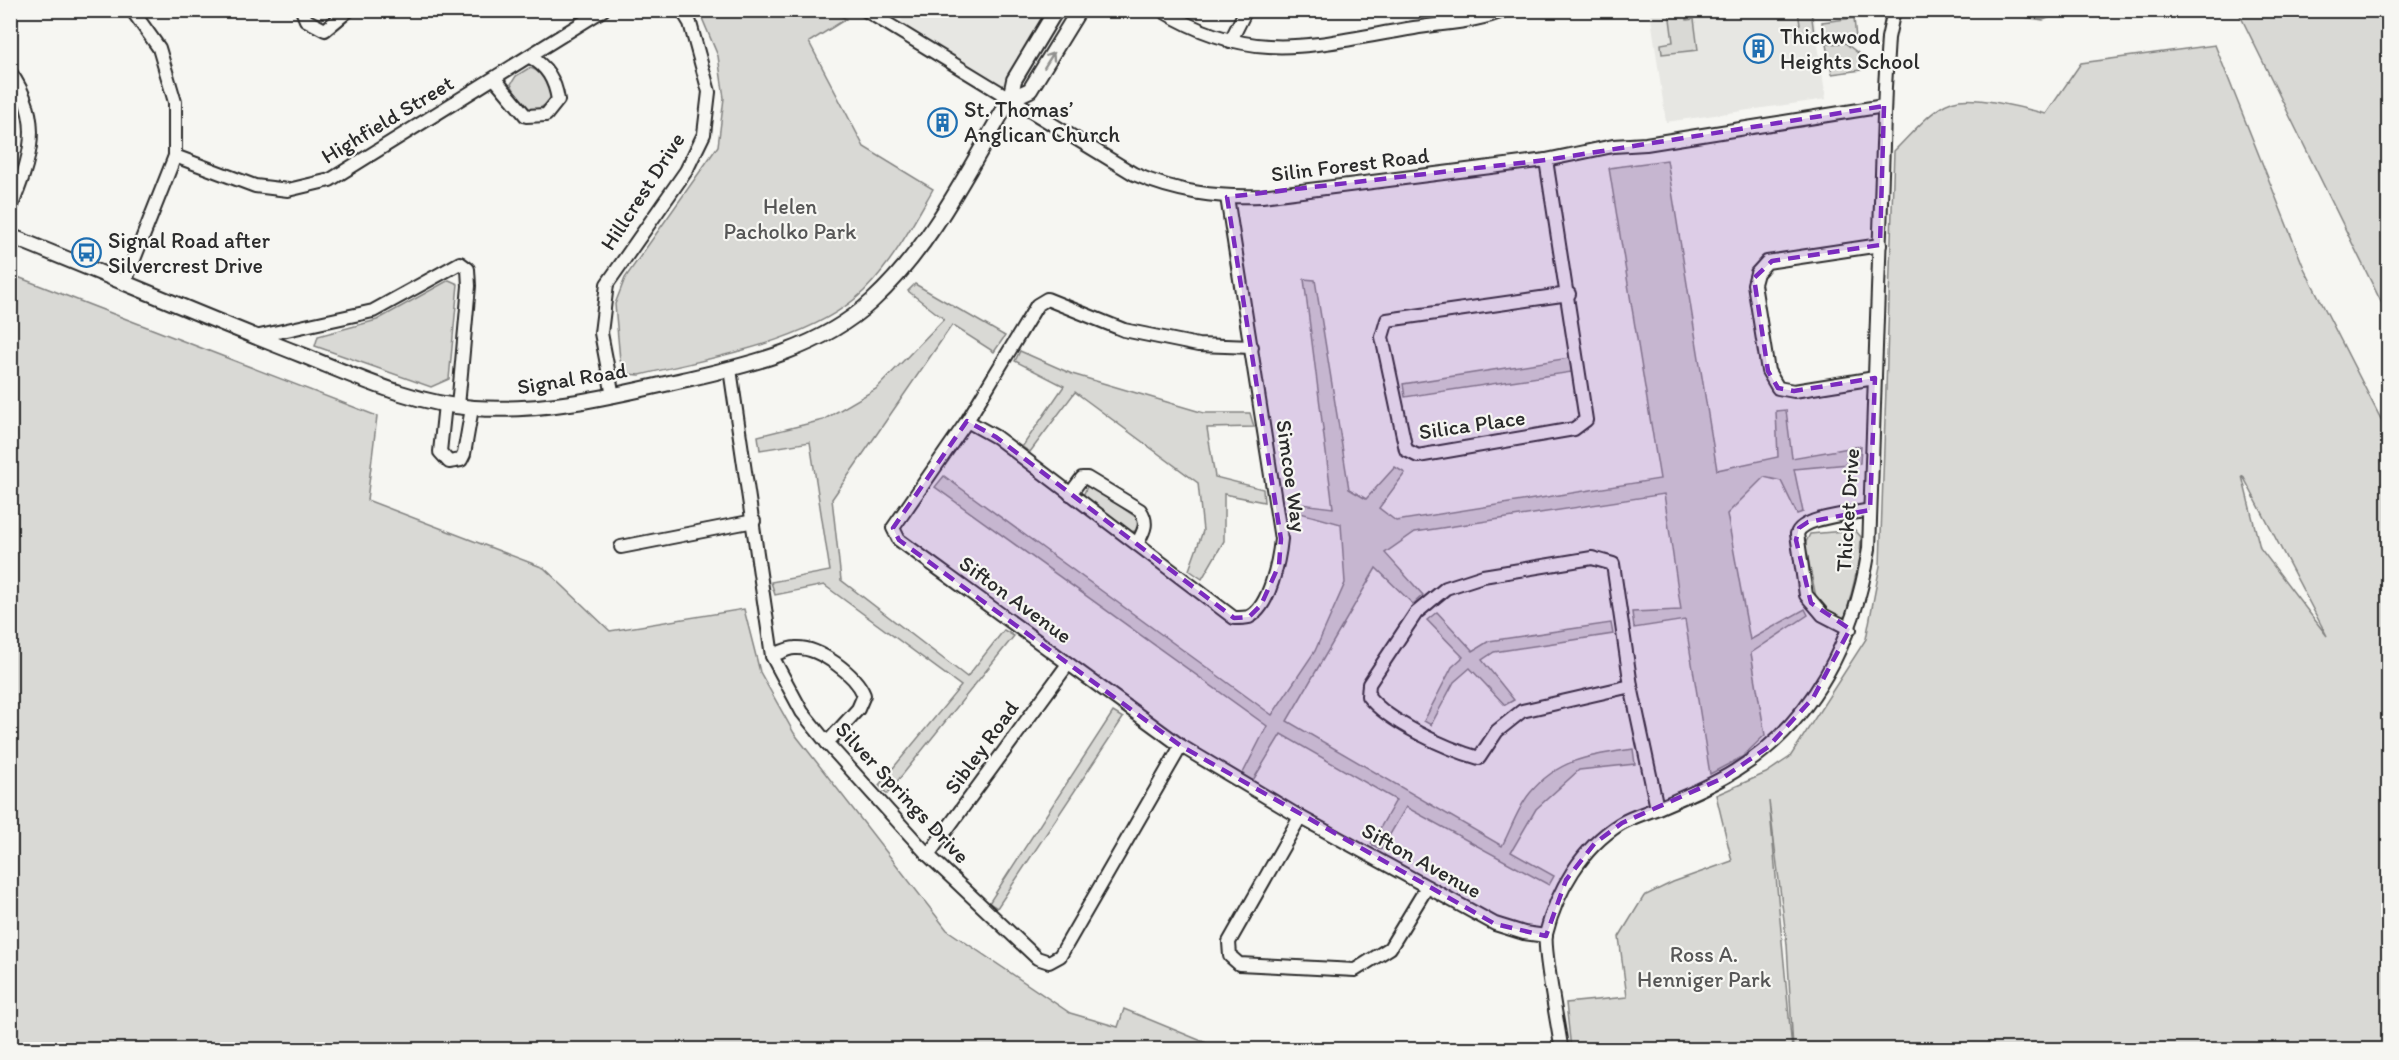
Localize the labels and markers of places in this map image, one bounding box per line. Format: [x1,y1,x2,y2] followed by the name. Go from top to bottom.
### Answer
[1780,23,1920,75] place label: Thickwood Heights School
[1743,33,1775,65] building icon: Thickwood Heights School
[964,96,1120,148] place label: St. Thomas’ Anglican Church
[927,106,959,138] building icon: St. Thomas’ Anglican Church
[108,227,271,279] place label: Signal Road after Silvercrest Drive
[71,237,103,269] bus stop icon: Signal Road after Silvercrest Drive

